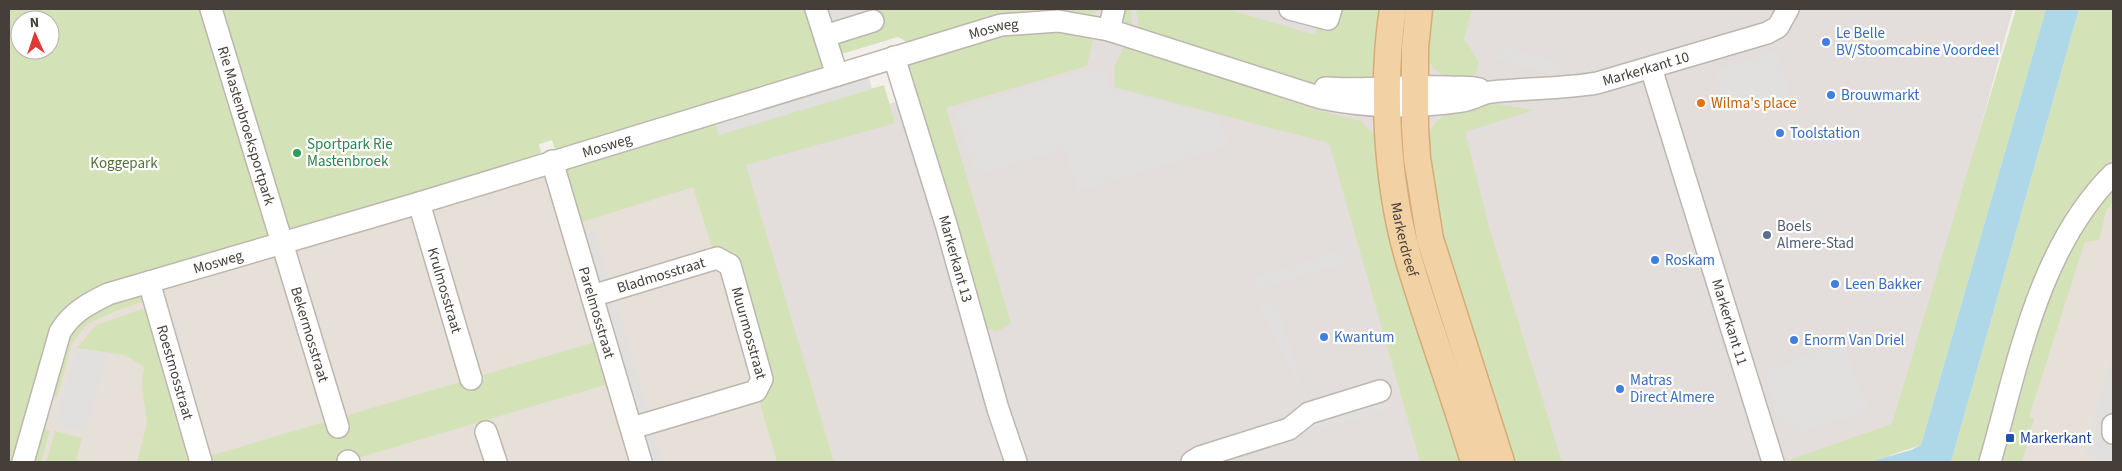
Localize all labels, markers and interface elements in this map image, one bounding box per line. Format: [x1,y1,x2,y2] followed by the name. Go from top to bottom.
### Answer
[10,10,60,60] north arrow
[29,13,40,33] text: N
[966,13,1020,45] street label: Mosweg
[1836,23,1999,61] place label: Le Belle BV/Stoomcabine Voordeel
[1820,36,1832,48] marker: Le Belle BV/Stoomcabine Voordeel
[212,43,281,209] street label: Rie Mastenbroeksportpark
[1600,46,1692,91] street label: Markerkant 10
[1841,85,1919,106] place label: Brouwmarkt
[1825,89,1837,101] marker: Brouwmarkt
[1711,93,1797,114] place label: Wilma's place
[1695,97,1707,109] marker: Wilma's place
[1790,123,1860,144] place label: Toolstation
[1774,127,1786,139] marker: Toolstation
[580,128,635,163] street label: Mosweg
[307,134,393,172] place label: Sportpark Rie Mastenbroek
[291,147,303,159] marker: Sportpark Rie Mastenbroek
[90,153,158,174] park label: Koggepark
[1385,201,1424,280] street label: Markerdreef
[933,213,978,305] street label: Markerkant 13
[1777,216,1854,254] place label: Boels Almere-Stad
[1761,229,1773,241] marker: Boels Almere-Stad
[191,244,246,279] street label: Mosweg
[422,245,467,336] street label: Krulmosstraat
[1665,250,1715,271] place label: Roskam
[614,252,708,298] street label: Bladmosstraat
[1649,254,1661,266] marker: Roskam
[573,264,620,361] street label: Parelmosstraat
[1845,274,1923,295] place label: Leen Bakker
[1706,276,1753,368] street label: Markerkant 11
[1829,278,1841,290] marker: Leen Bakker
[285,284,334,385] street label: Bekermosstraat
[726,284,772,382] street label: Muurmosstraat
[151,322,199,422] street label: Roestmosstraat
[1334,327,1395,348] place label: Kwantum
[1804,330,1905,351] place label: Enorm Van Driel
[1318,331,1330,343] marker: Kwantum
[1788,334,1800,346] marker: Enorm Van Driel
[1630,370,1715,408] place label: Matras Direct Almere
[1614,383,1626,395] marker: Matras Direct Almere
[2020,428,2092,449] place label: Markerkant
[2004,432,2016,444] marker: Markerkant

